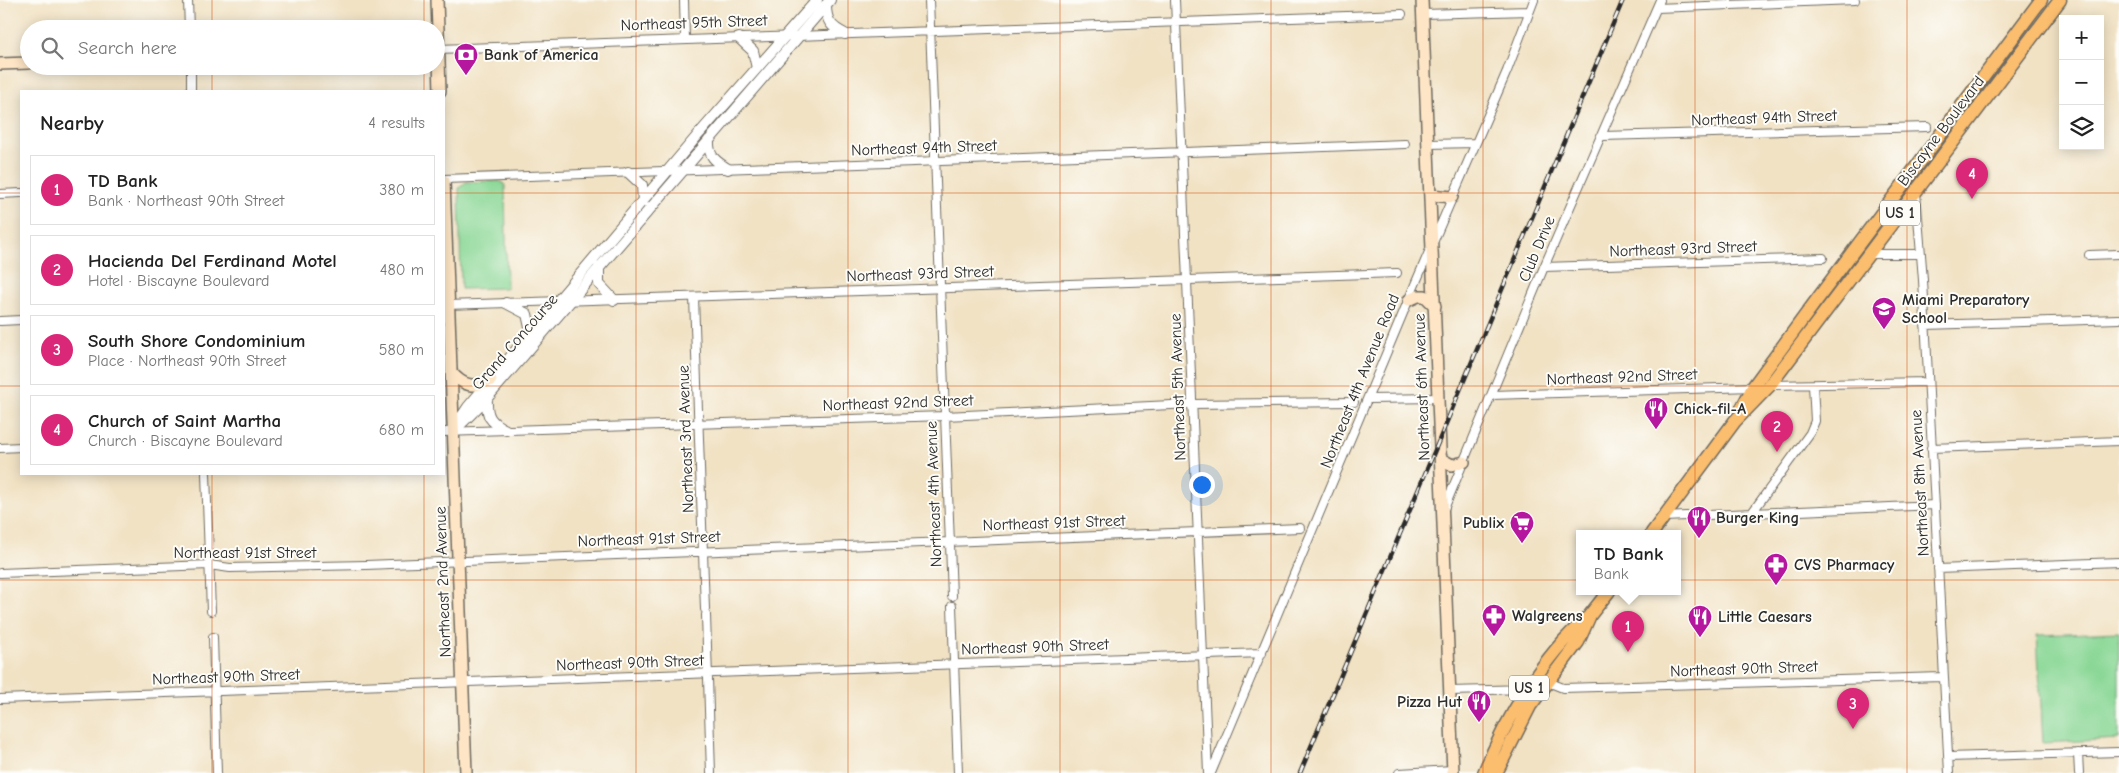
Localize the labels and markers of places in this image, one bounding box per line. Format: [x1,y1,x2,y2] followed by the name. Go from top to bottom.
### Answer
[453,42,479,76] bank icon: Bank of America
[484,46,599,64] place label: Bank of America
[1956,158,1988,199] pin: 4
[1902,291,2030,327] place label: Miami Preparatory School
[1871,296,1897,330] school or university icon: Miami Preparatory School
[1643,396,1669,430] restaurant icon: Chick-fil-A
[1674,400,1746,418] place label: Chick-fil-A
[1761,411,1793,452] pin: 2
[1686,505,1712,539] restaurant icon: Burger King
[1716,509,1799,527] place label: Burger King
[1509,510,1535,544] supermarket icon: Publix
[1463,514,1504,532] place label: Publix
[1763,552,1789,586] pharmacy icon: CVS Pharmacy
[1794,556,1895,574] place label: CVS Pharmacy
[1481,603,1507,637] pharmacy icon: Walgreens
[1687,604,1713,638] restaurant icon: Little Caesars
[1512,607,1583,625] place label: Walgreens
[1718,608,1812,626] place label: Little Caesars
[1612,611,1644,652] pin: 1
[1837,688,1869,729] pin: 3
[1466,689,1492,723] restaurant icon: Pizza Hut
[1397,693,1463,711] place label: Pizza Hut

